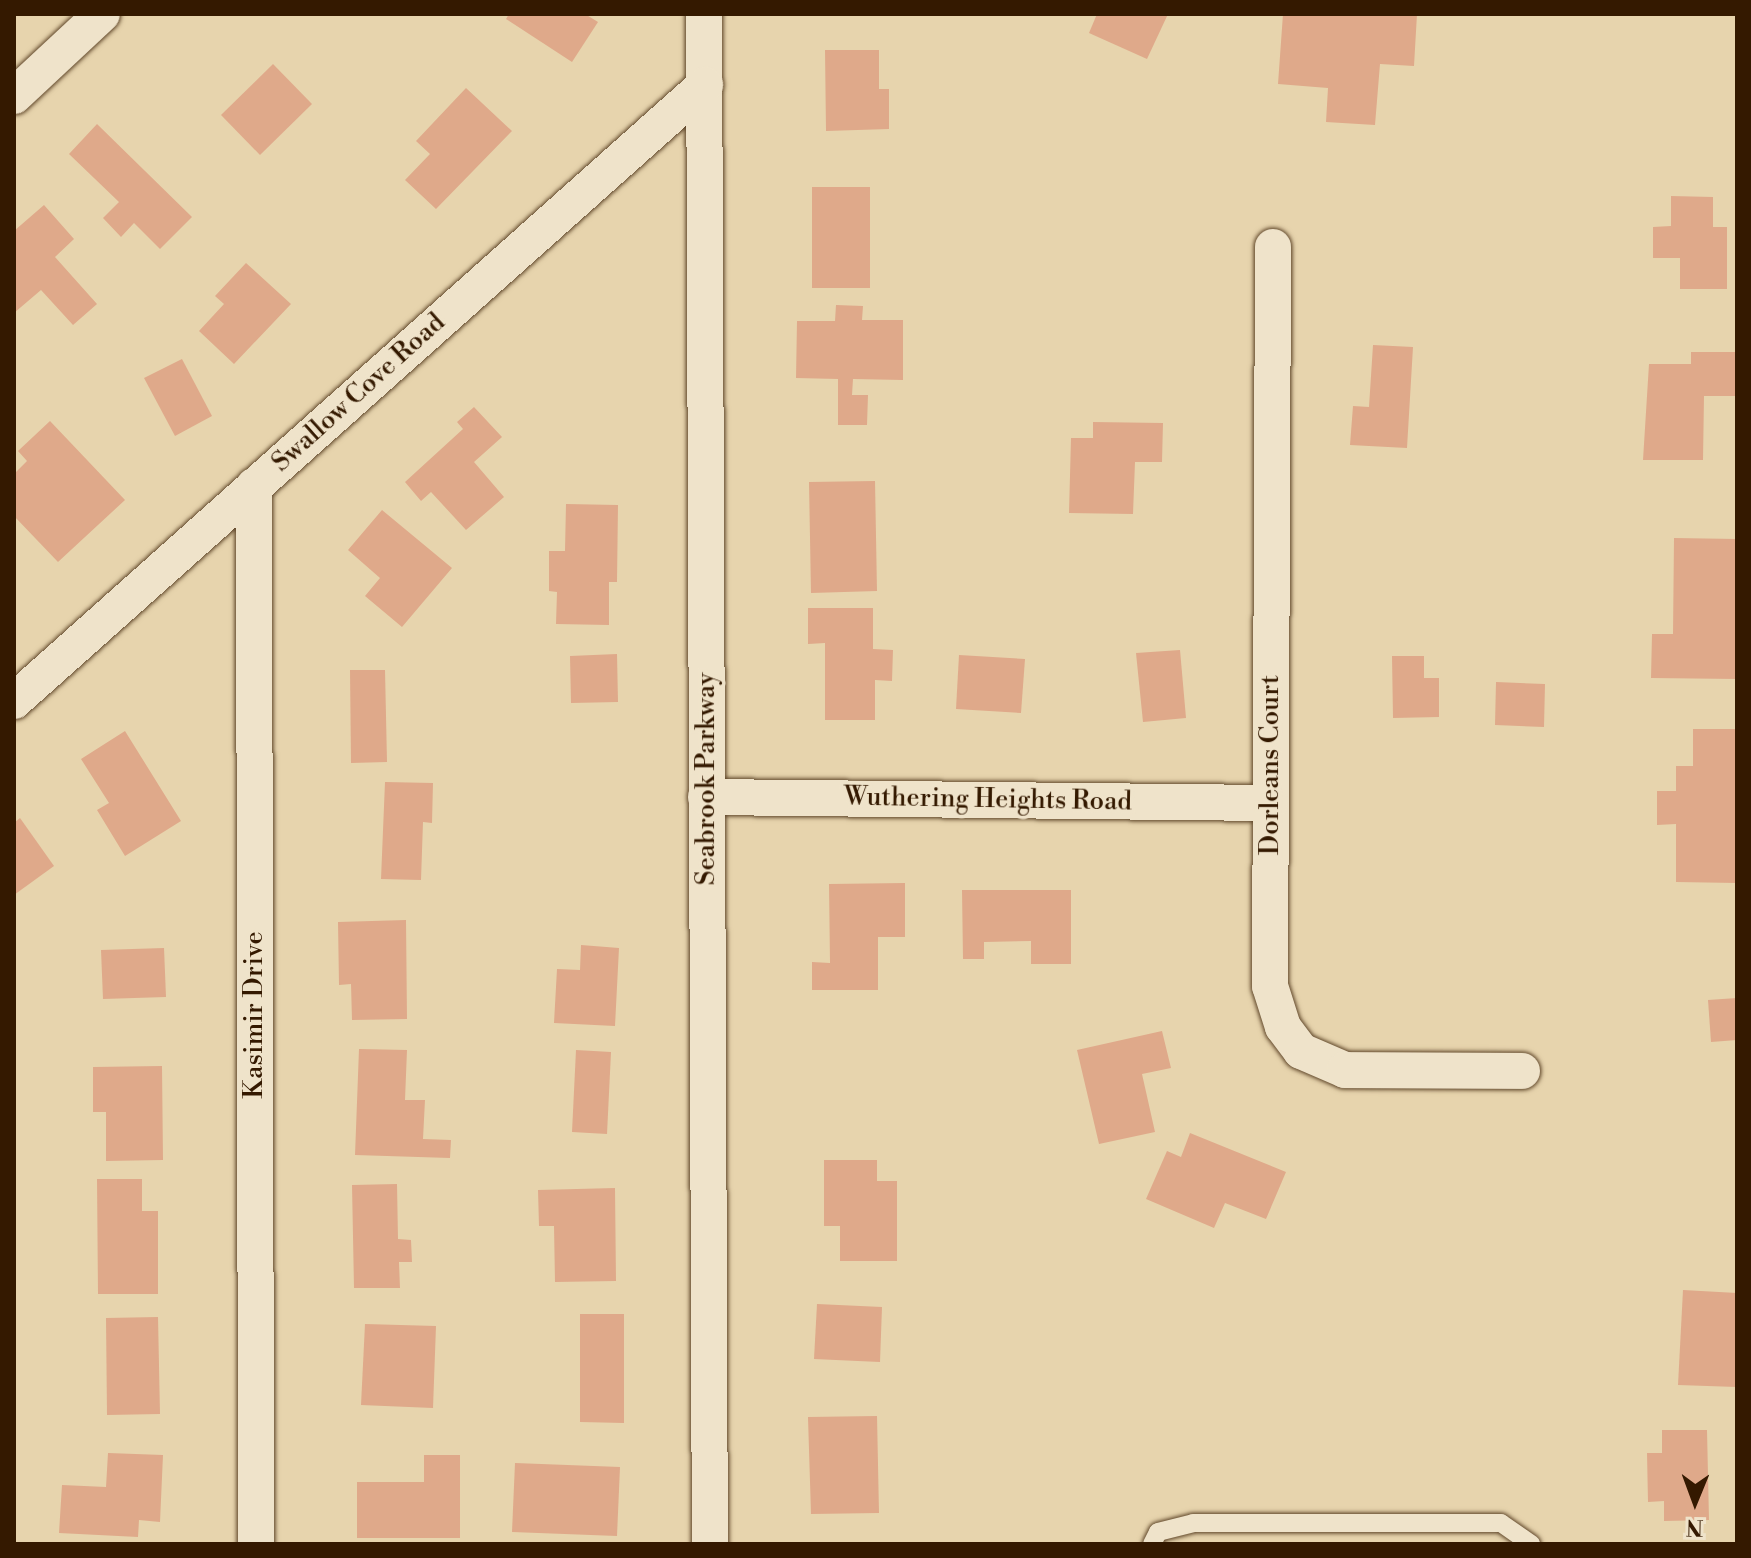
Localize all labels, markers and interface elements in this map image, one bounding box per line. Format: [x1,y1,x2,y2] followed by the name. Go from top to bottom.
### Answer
[266,307,452,479] street label: Swallow Cove Road
[691,673,723,885] street label: Seabrook Parkway
[1255,675,1287,855] street label: Dorleans Court
[844,782,1132,818] street label: Wuthering Heights Road
[239,931,271,1099] street label: Kasimir Drive
[1655,1462,1735,1542] north arrow
[1686,1513,1704,1540] text: N

